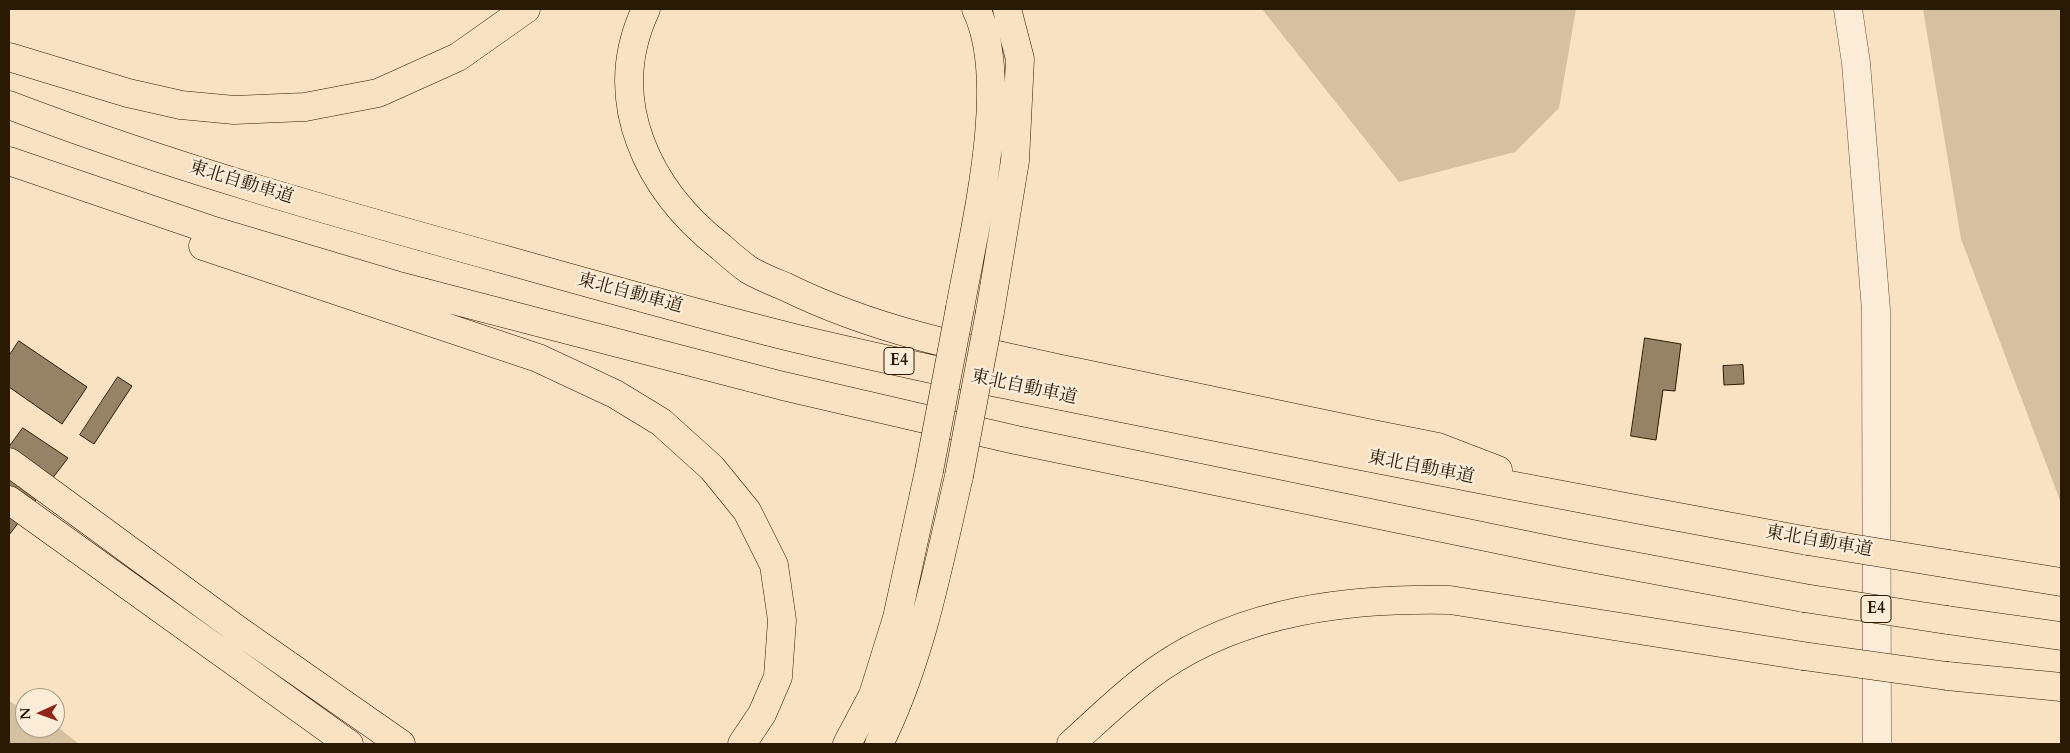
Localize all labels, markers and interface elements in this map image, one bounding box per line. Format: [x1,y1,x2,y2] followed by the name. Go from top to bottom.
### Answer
[186,157,296,209] street label: 東北自動車道
[575,270,685,318] street label: 東北自動車道
[884,348,914,374] road number: E4
[969,366,1079,410] street label: 東北自動車道
[1366,447,1476,489] street label: 東北自動車道
[1764,522,1874,562] street label: 東北自動車道
[1861,596,1891,622] road number: E4
[15,688,65,738] north arrow
[16,707,35,720] text: N

